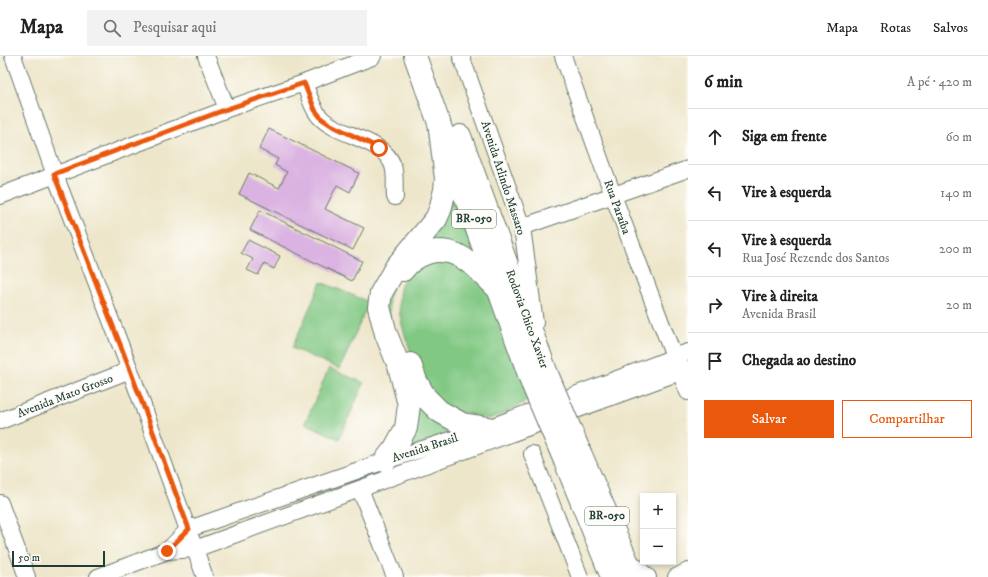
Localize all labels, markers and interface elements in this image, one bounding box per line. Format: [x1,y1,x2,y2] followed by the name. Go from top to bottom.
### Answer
[87,10,367,46] search box
[20,16,63,39] text: Mapa
[101,17,123,39] icon: search
[133,18,216,37] text: Pesquisar aqui
[826,19,858,37] text: Mapa
[880,19,911,37] text: Rotas
[933,19,968,37] text: Salvos
[704,71,743,93] text: 6 min
[907,74,972,90] text: A pé · 420 m
[477,119,529,237] street label: Avenida Arlindo Massaro
[704,126,726,148] icon: ahead
[742,127,827,146] text: Siga em frente
[946,129,972,145] text: 60 m
[370,139,388,157] route start
[600,178,634,237] street label: Rua Paraíba
[704,182,726,204] icon: left
[742,183,831,202] text: Vire à esquerda
[940,185,972,201] text: 140 m
[452,210,496,228] road number: BR-050
[742,231,831,250] text: Vire à esquerda
[704,238,726,260] icon: left
[939,241,972,257] text: 200 m
[742,250,889,266] text: Rua José Rezende dos Santos
[502,267,552,371] street label: Rodovia Chico Xavier
[742,287,818,306] text: Vire à direita
[704,294,726,316] icon: right
[946,297,972,313] text: 20 m
[742,306,816,322] text: Avenida Brasil
[704,350,726,372] icon: arrive
[742,351,856,370] text: Chegada ao destino
[15,371,115,421] street label: Avenida Mato Grosso
[704,400,834,438] button: Salvar
[842,400,972,438] button: Compartilhar
[390,430,460,466] street label: Avenida Brasil
[640,493,676,565] map controls
[640,493,676,529] button: +
[585,507,629,525] road number: BR-050
[640,529,676,565] button: −
[158,542,176,560] route end
[12,549,105,568] scale bar
[18,551,40,565] text: 50 m

